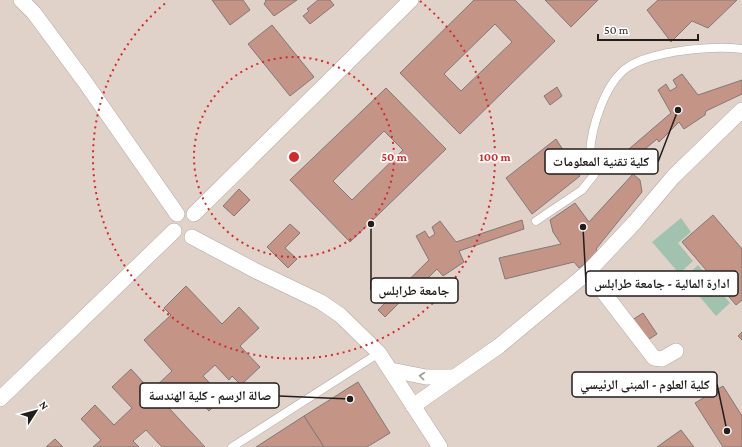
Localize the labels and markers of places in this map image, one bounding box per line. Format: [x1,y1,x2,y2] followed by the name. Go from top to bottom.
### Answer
[545,149,658,174] callout: كلية تقنية المعلومات
[287,150,301,164] centre of rings
[586,271,738,296] callout: ادارة المالية - جامعة طرابلس
[371,278,458,303] callout: جامعة طرابلس
[572,372,717,397] callout: كلية العلوم - المبنى الرئيسي
[140,383,279,408] callout: صالة الرسم - كلية الهندسة

